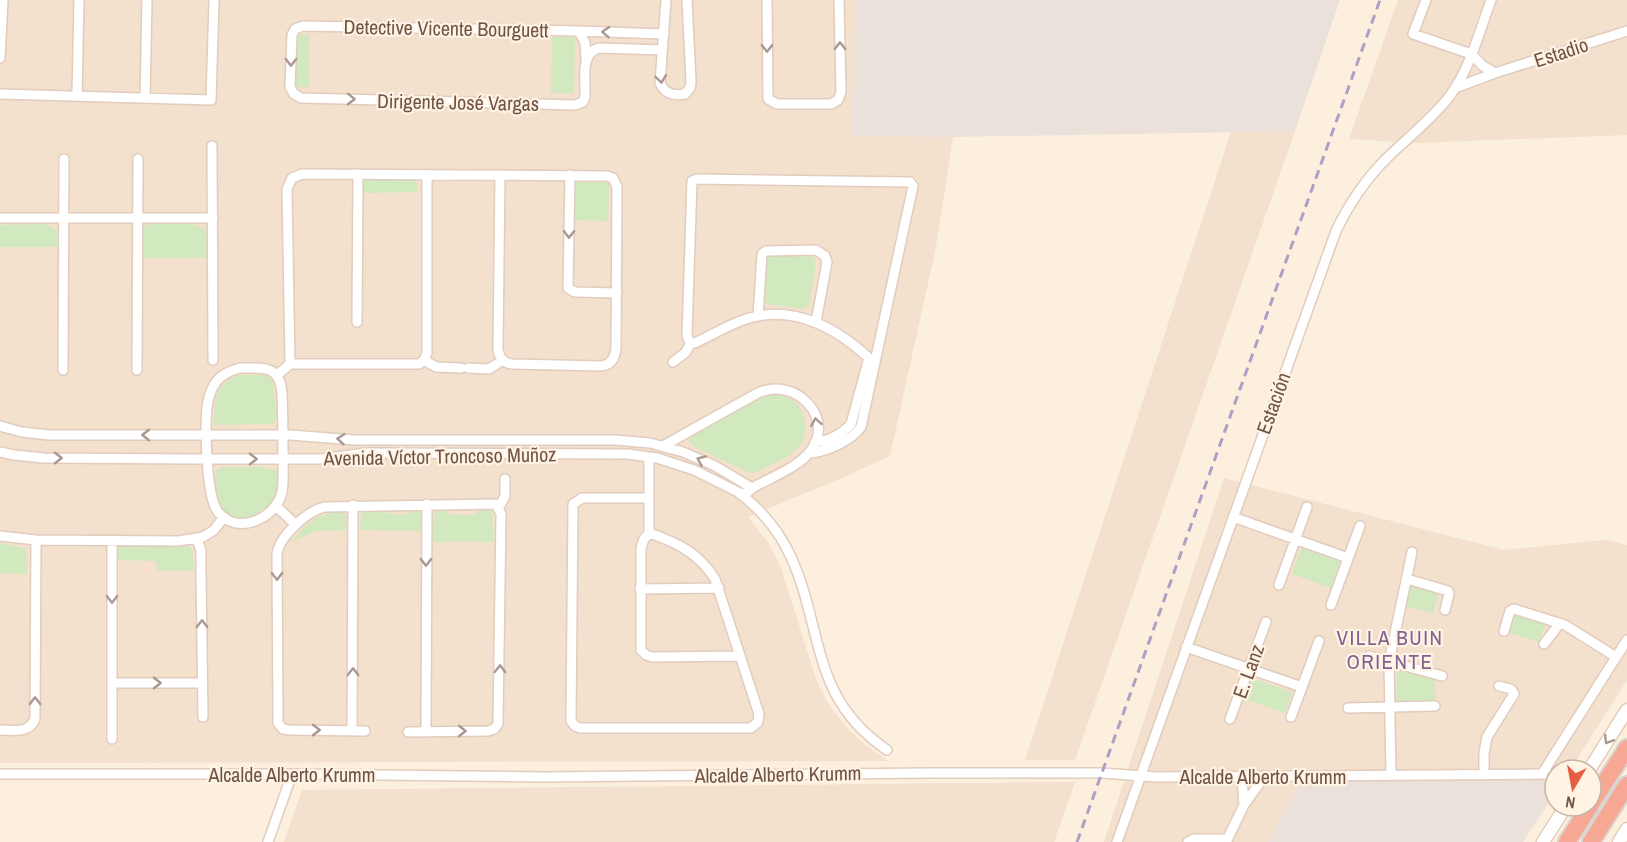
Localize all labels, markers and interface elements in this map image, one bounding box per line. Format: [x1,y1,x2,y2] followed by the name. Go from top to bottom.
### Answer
[343,13,549,43] street label: Detective Vicente Bourguett
[601,25,610,38] one-way arrow
[1530,31,1592,73] street label: Estadio
[834,41,846,50] one-way arrow
[761,43,773,52] one-way arrow
[284,57,297,66] one-way arrow
[655,74,667,84] one-way arrow
[377,87,539,117] street label: Dirigente José Vargas
[346,93,355,105] one-way arrow
[563,229,575,238] one-way arrow
[1249,368,1297,438] street label: Estación
[810,417,822,427] one-way arrow
[141,429,150,441] one-way arrow
[336,432,345,445] one-way arrow
[322,440,557,472] street label: Avenida Víctor Troncoso Muñoz
[53,452,62,464] one-way arrow
[248,452,257,465] one-way arrow
[696,455,707,467] one-way arrow
[420,558,432,567] one-way arrow
[271,572,283,581] one-way arrow
[106,594,118,603] one-way arrow
[196,620,208,629] one-way arrow
[1337,623,1443,676] district label: VILLA BUIN ORIENTE
[1226,640,1270,702] street label: E. Lanz
[494,665,506,674] one-way arrow
[347,668,359,677] one-way arrow
[153,677,162,689] one-way arrow
[29,697,41,706] one-way arrow
[312,724,321,736] one-way arrow
[457,725,466,737] one-way arrow
[1604,733,1615,744] one-way arrow
[1543,758,1603,818] north arrow
[693,759,862,789] street label: Alcalde Alberto Krumm
[208,761,375,788] street label: Alcalde Alberto Krumm
[1179,763,1346,790] street label: Alcalde Alberto Krumm
[1564,791,1577,814] text: N

